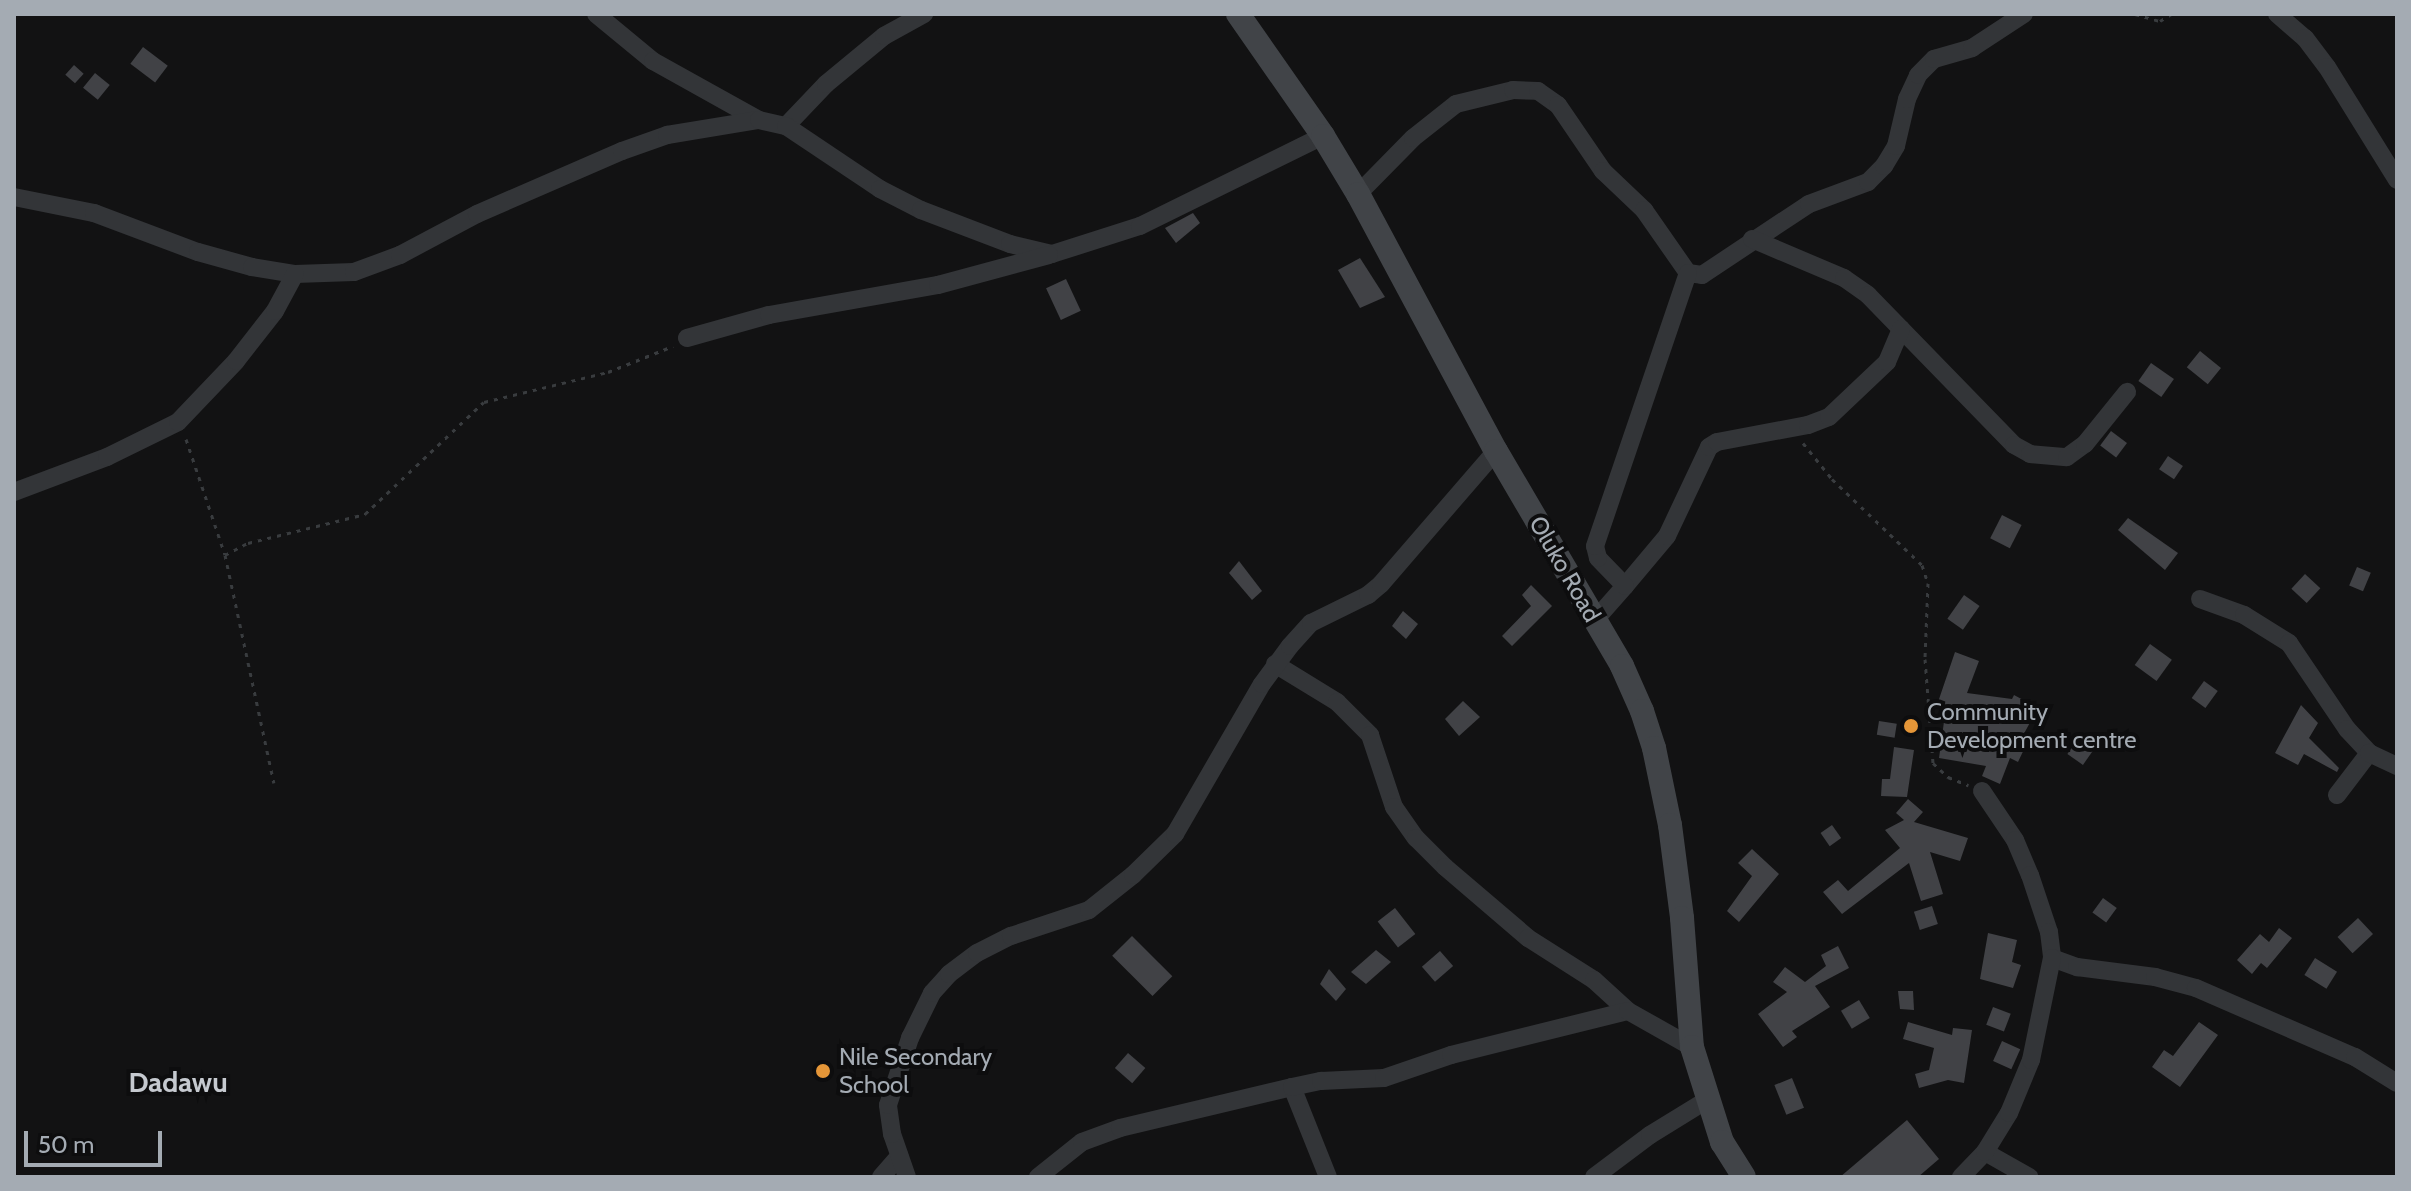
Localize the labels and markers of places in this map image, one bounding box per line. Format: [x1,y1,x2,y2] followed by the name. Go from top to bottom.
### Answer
[1927,698,2136,754] place label: Community Development centre
[1902,717,1920,735] marker: Community Development centre
[839,1043,992,1099] place label: Nile Secondary School
[814,1062,832,1080] marker: Nile Secondary School

